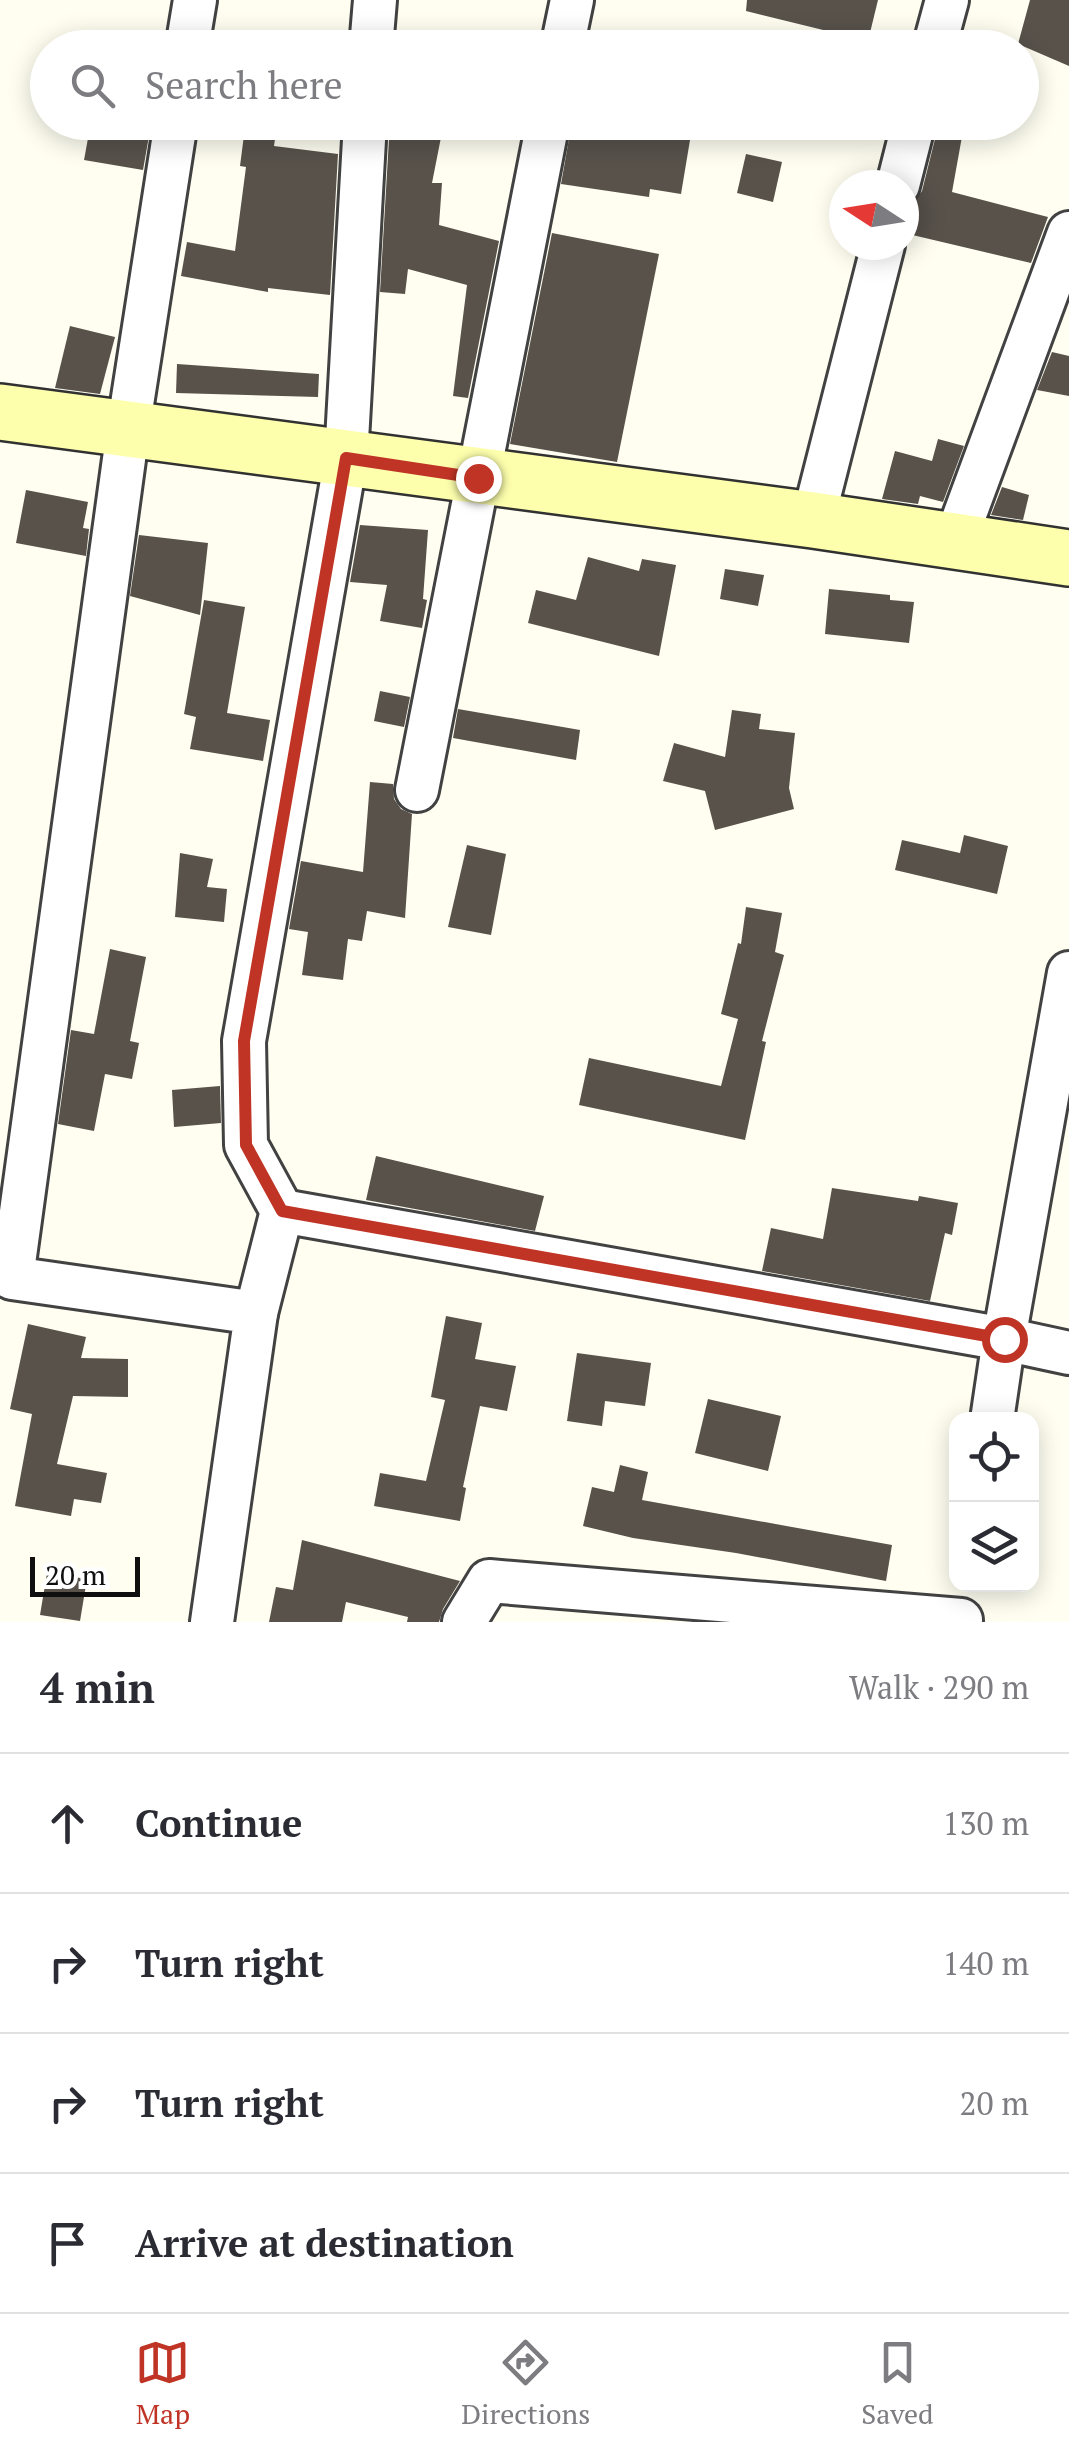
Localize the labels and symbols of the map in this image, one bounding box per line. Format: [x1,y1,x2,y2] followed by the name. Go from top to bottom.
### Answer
[829,170,919,260] north arrow
[456,456,502,502] route end
[982,1317,1028,1363] route start
[30,1552,140,1596] scale bar

